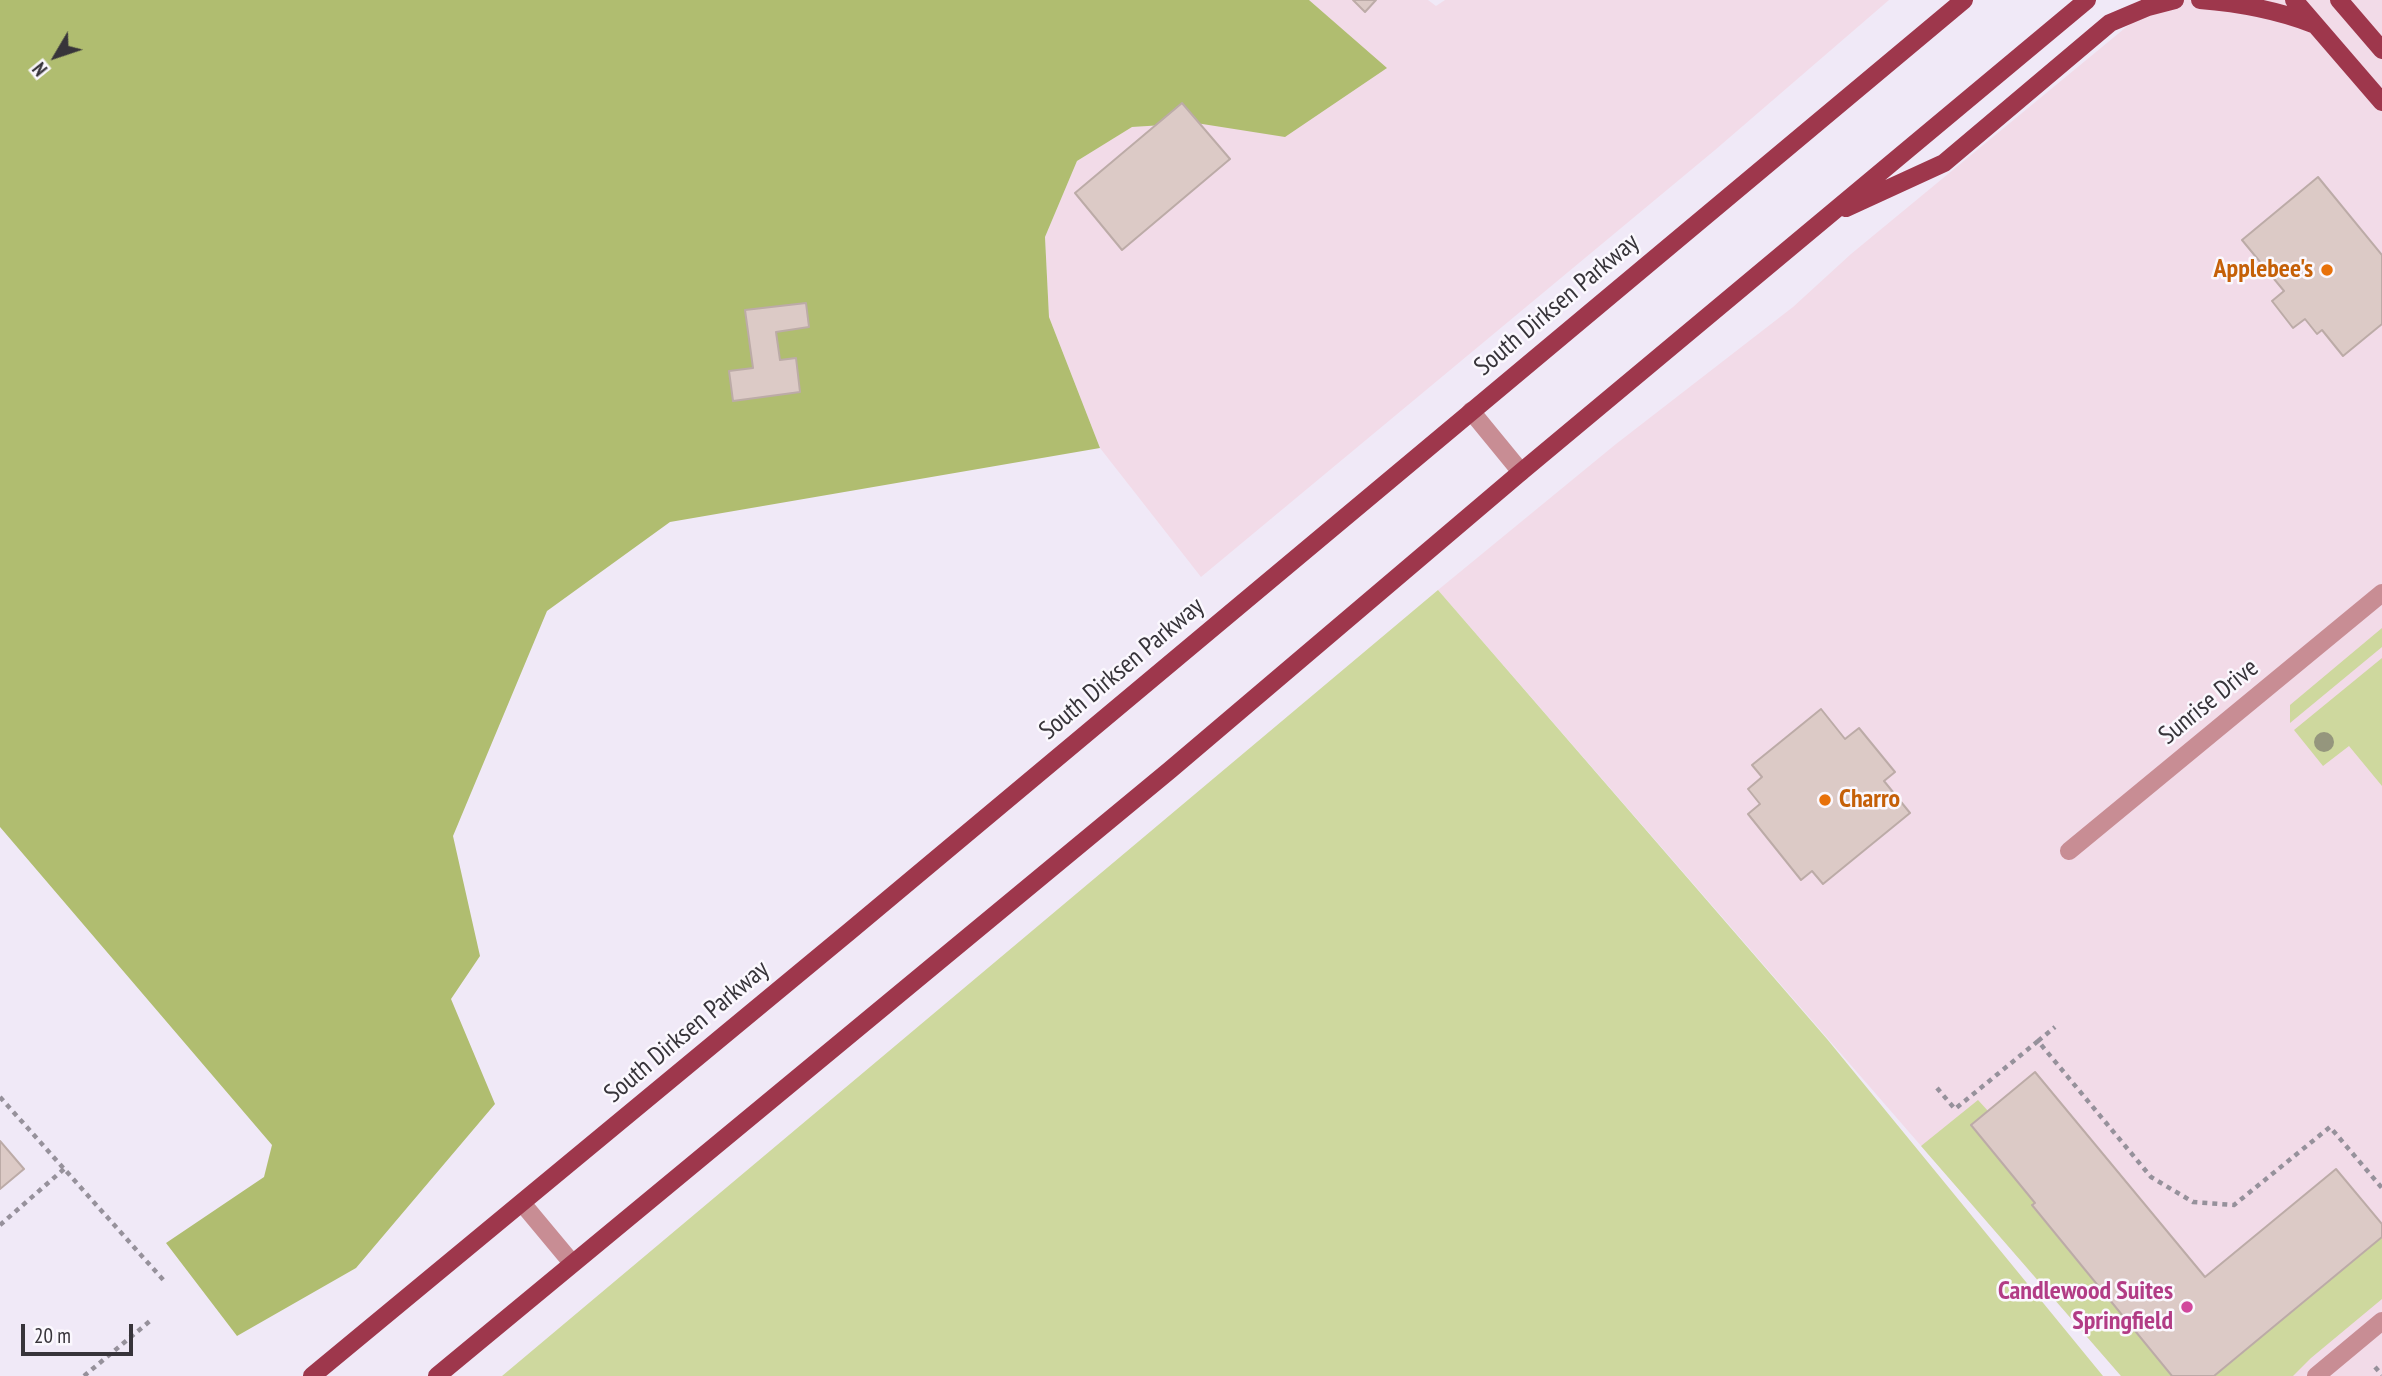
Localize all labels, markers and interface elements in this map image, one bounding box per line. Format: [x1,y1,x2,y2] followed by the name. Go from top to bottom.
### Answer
[21,21,91,91] north arrow
[27,58,52,81] text: N
[1469,227,1645,383] street label: South Dirksen Parkway
[2214,254,2313,286] place label: Applebee's
[2319,262,2335,278] marker: Applebee's
[1034,591,1210,747] street label: South Dirksen Parkway
[2153,652,2265,752] street label: Sunrise Drive
[1839,784,1900,816] place label: Charro
[1817,792,1833,808] marker: Charro
[599,954,775,1110] street label: South Dirksen Parkway
[1998,1276,2173,1338] place label: Candlewood Suites Springfield
[2179,1299,2195,1315] marker: Candlewood Suites Springfield
[24,1310,136,1354] scale bar
[34,1322,71,1349] text: 20 m

